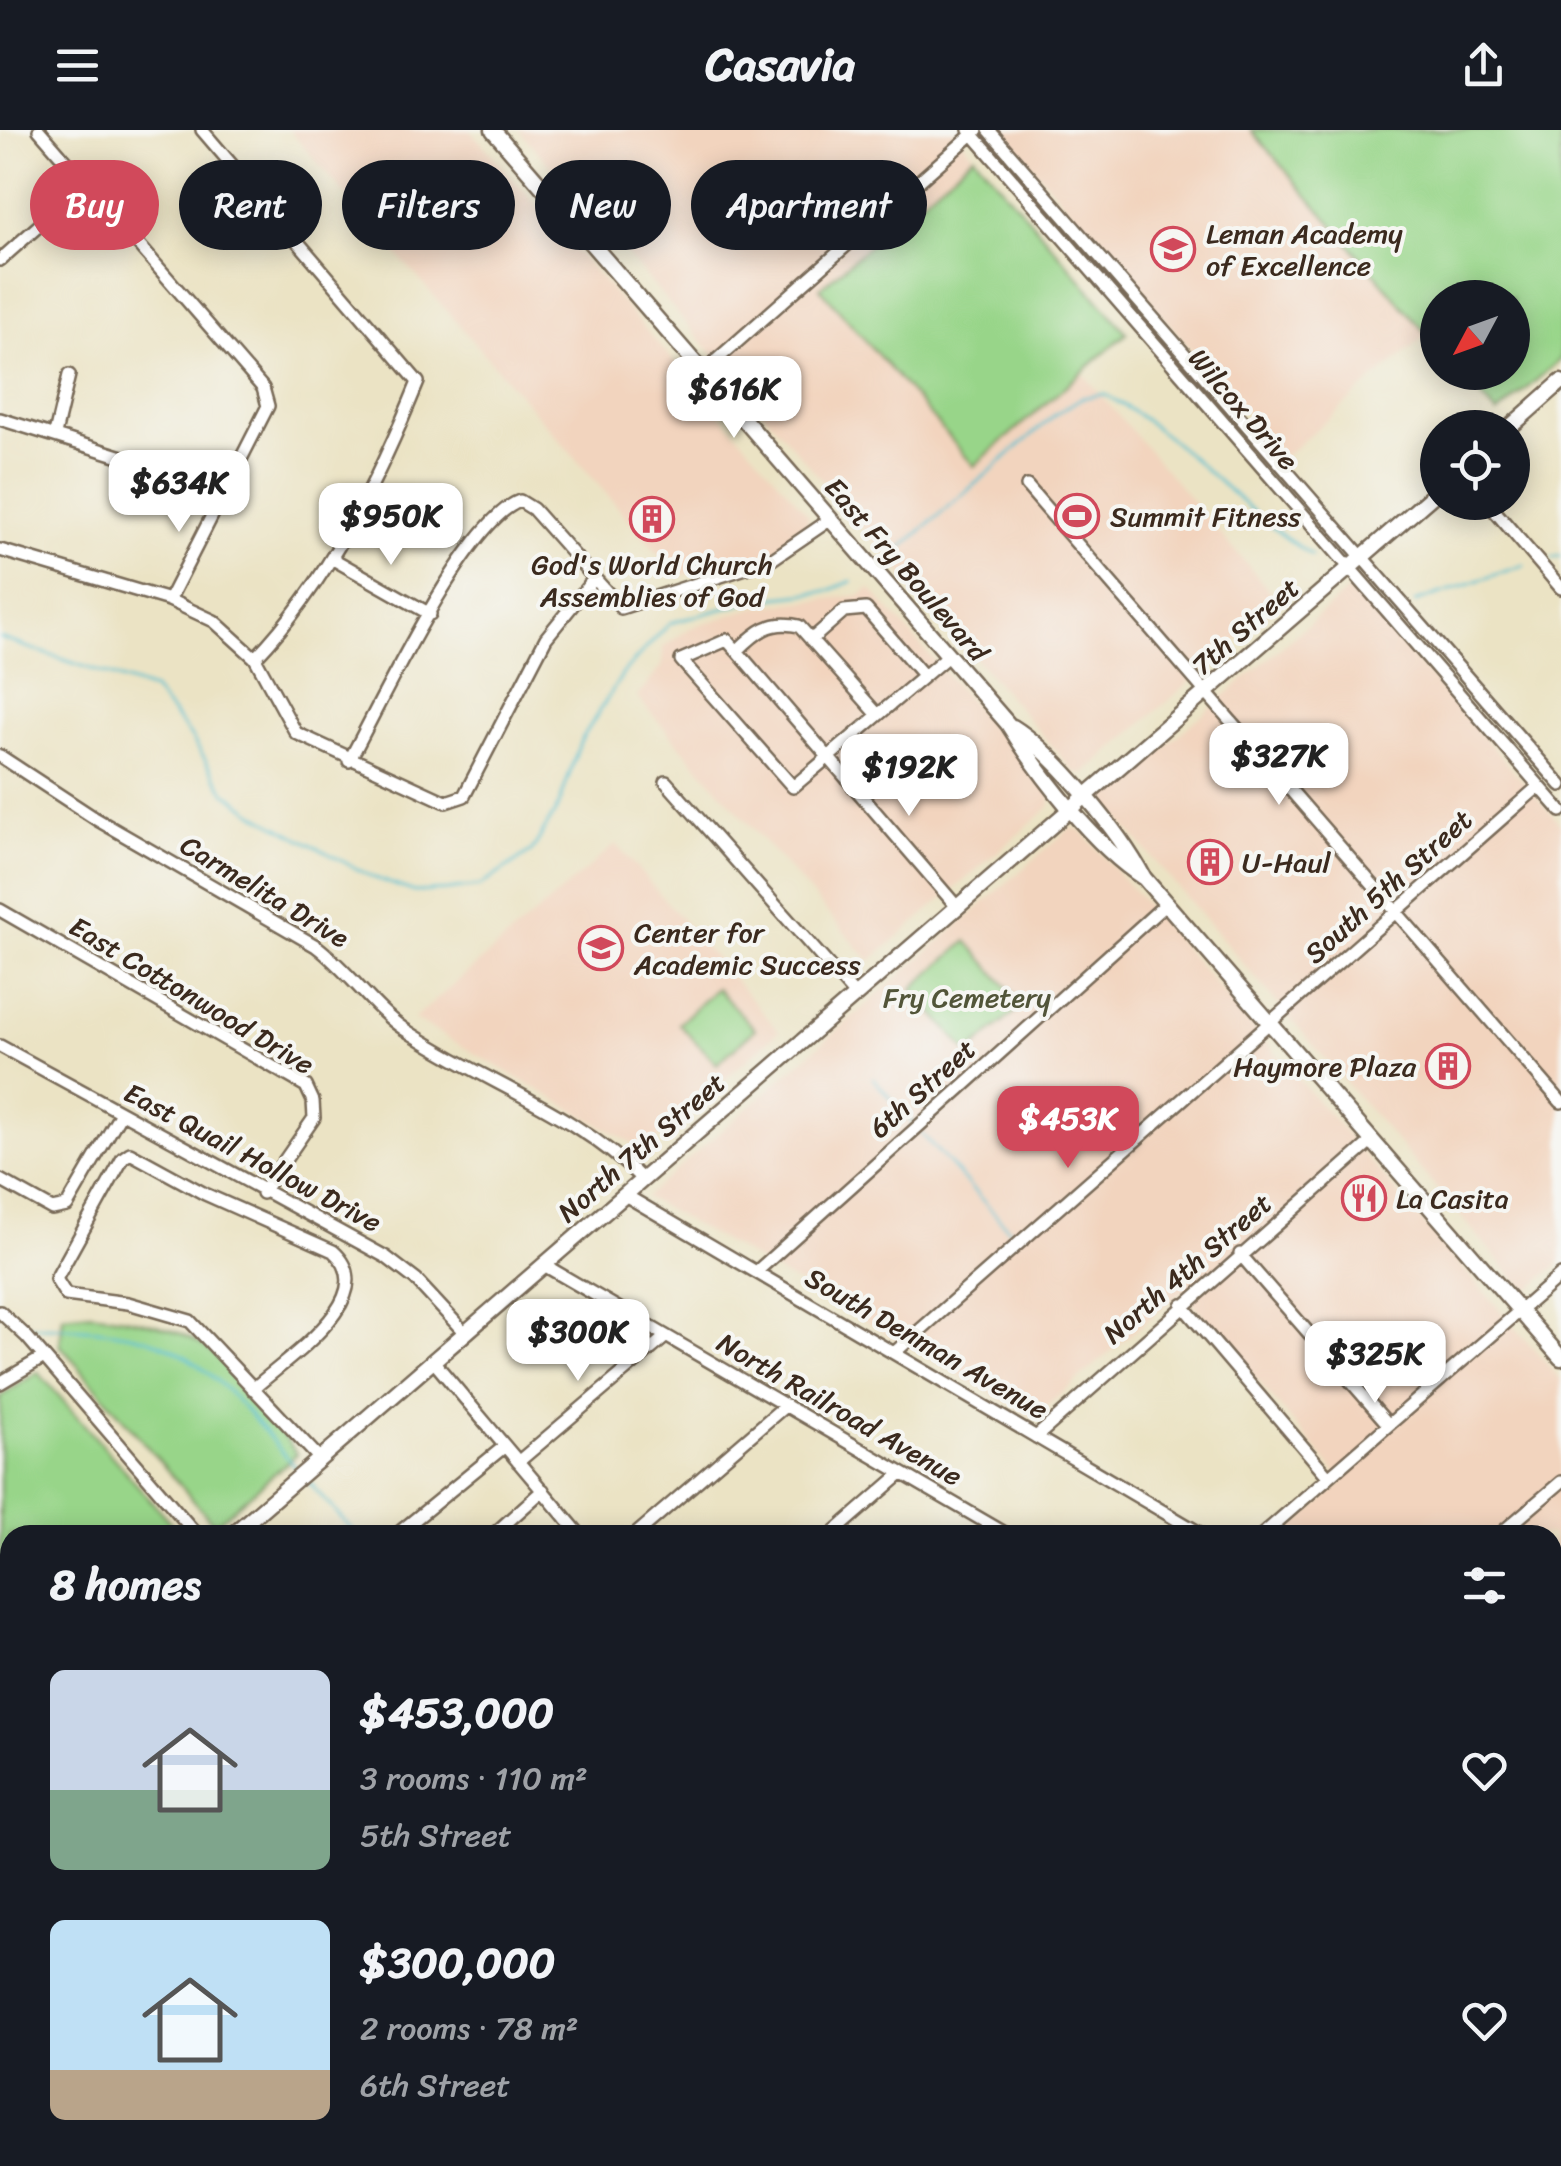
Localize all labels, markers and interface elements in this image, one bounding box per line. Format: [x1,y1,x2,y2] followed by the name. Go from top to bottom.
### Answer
[706,25,855,105] text: Casavia
[50,38,105,93] icon: menu
[1456,38,1511,93] icon: share
[30,160,159,250] chip: Buy
[179,160,322,250] chip: Rent
[342,160,515,250] chip: Filters
[535,160,671,250] chip: New
[691,160,927,250] chip: Apartment
[1206,209,1403,290] place label: Leman Academy of Excellence
[1150,226,1196,272] school or university icon: Leman Academy of Excellence
[1420,280,1530,390] north arrow
[1420,280,1530,520] map controls
[1176,336,1311,482] street label: Wilcox Drive
[664,356,804,441] pin: $616K
[688,360,780,417] text: $616K
[1420,410,1530,520] button: locate
[109,450,249,535] pin: $634K
[131,454,227,511] text: $634K
[812,466,1003,675] street label: East Fry Boulevard
[321,483,461,568] pin: $950K
[341,487,441,544] text: $950K
[1110,492,1301,541] place label: Summit Fitness
[1054,493,1100,539] sports icon: Summit Fitness
[629,496,675,542] building icon: God's World Church Assemblies of God
[531,540,773,621] place label: God's World Church Assemblies of God
[1180,565,1311,688] street label: 7th Street
[1209,723,1349,808] pin: $327K
[1231,727,1327,784] text: $327K
[839,734,979,819] pin: $192K
[863,738,955,795] text: $192K
[1293,797,1484,976] street label: South 5th Street
[170,821,359,962] street label: Carmelita Drive
[1242,838,1331,887] place label: U-Haul
[1187,839,1233,885] building icon: U-Haul
[60,903,324,1088] street label: East Cottonwood Drive
[633,908,861,989] place label: Center for Academic Success
[578,925,624,971] school or university icon: Center for Academic Success
[883,973,1052,1022] park label: Fry Cemetery
[857,1026,988,1151] street label: 6th Street
[1233,1042,1417,1091] place label: Haymore Plaza
[1425,1043,1471,1089] building icon: Haymore Plaza
[546,1060,737,1235] street label: North 7th Street
[115,1069,391,1246] street label: East Quail Hollow Drive
[998,1086,1138,1171] pin: $453K
[1019,1090,1117,1147] text: $453K
[1396,1174,1509,1223] place label: La Casita
[1341,1175,1387,1221] restaurant icon: La Casita
[1091,1180,1284,1357] street label: North 4th Street
[796,1254,1058,1433] street label: South Denman Avenue
[508,1299,648,1384] pin: $300K
[528,1303,628,1360] text: $300K
[707,1319,972,1500] street label: North Railroad Avenue
[1305,1321,1445,1406] pin: $325K
[1327,1325,1423,1382] text: $325K
[50,1548,201,1622] text: 8 homes
[1457,1558,1512,1613] icon: filters
[360,1676,554,1750] text: $453,000
[130,1710,250,1830] icon: home
[1457,1743,1512,1798] icon: heart
[360,1750,588,1807] text: 3 rooms · 110 m²
[360,1807,512,1864] text: 5th Street
[360,1926,555,2000] text: $300,000
[130,1960,250,2080] icon: home
[1457,1993,1512,2048] icon: heart
[360,2000,578,2057] text: 2 rooms · 78 m²
[360,2057,510,2114] text: 6th Street

